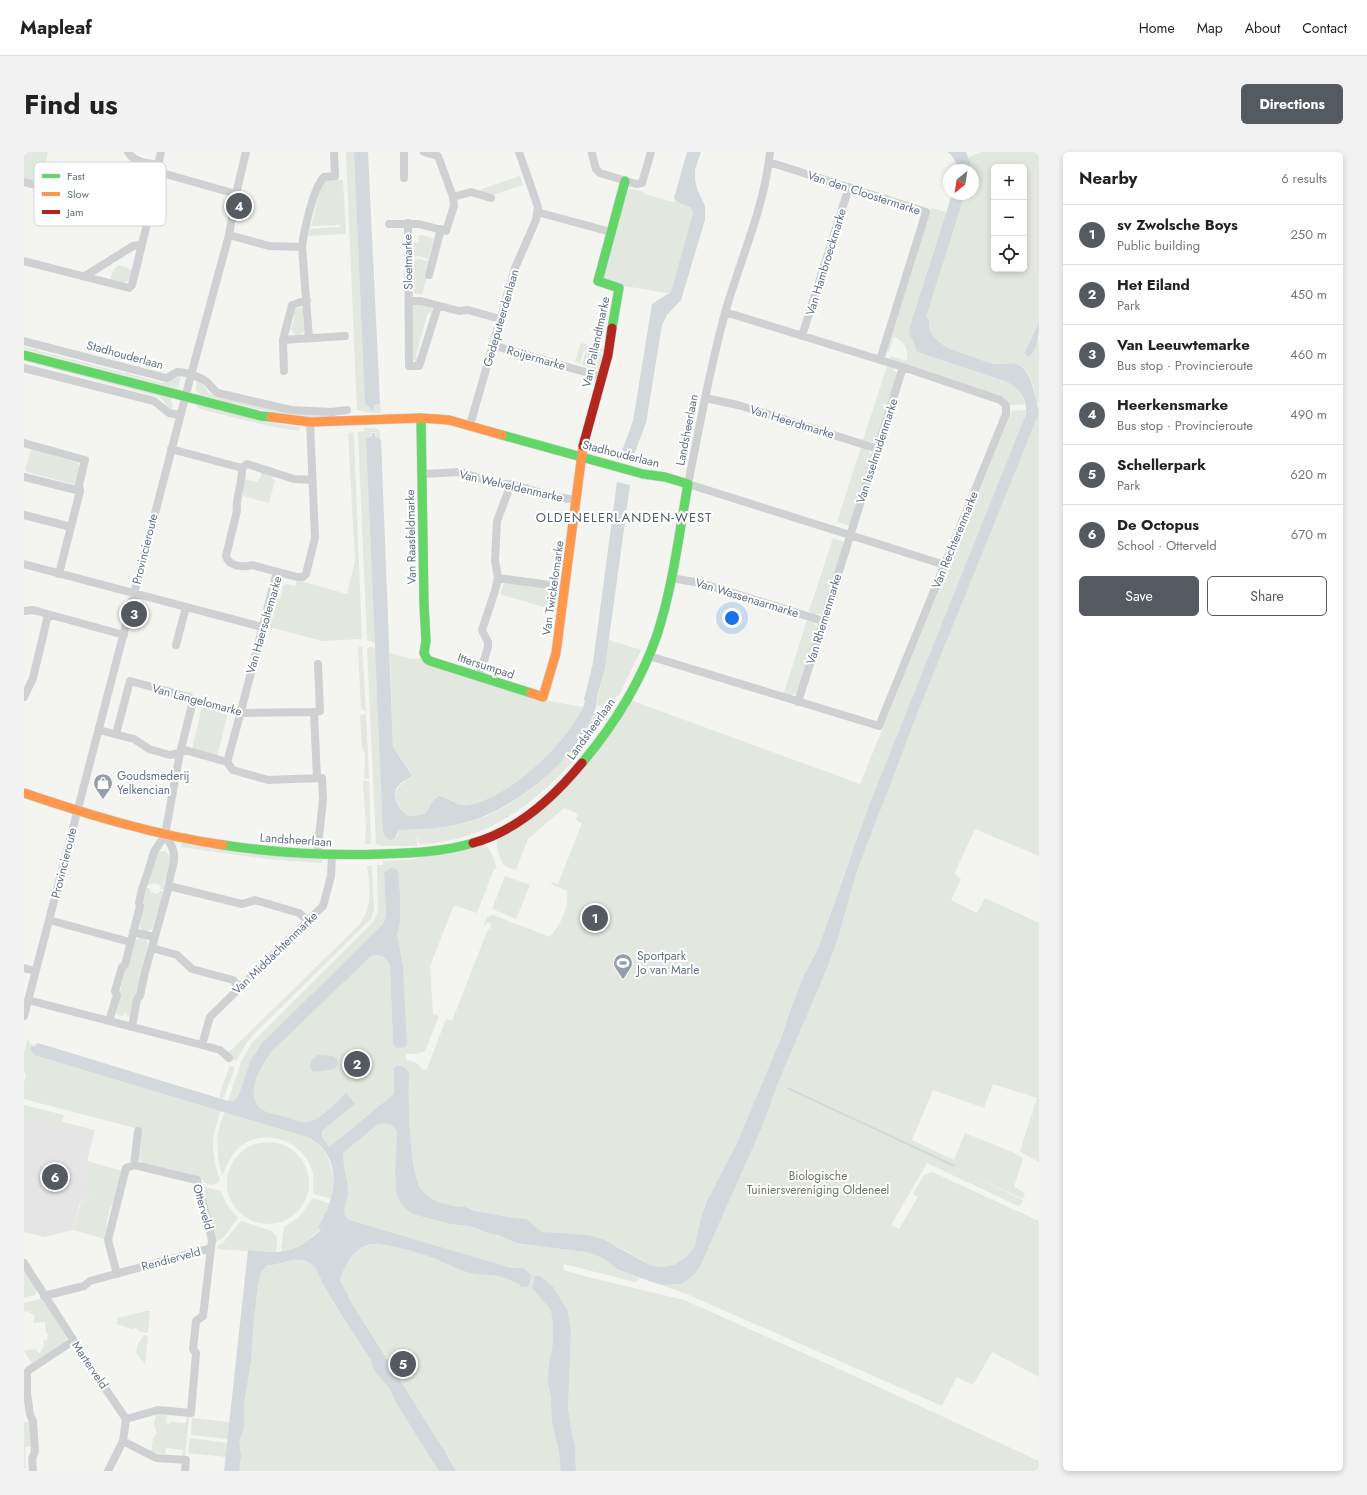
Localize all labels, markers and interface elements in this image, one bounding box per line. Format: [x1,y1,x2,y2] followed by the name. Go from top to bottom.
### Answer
[20,14,92,41] text: Mapleaf
[1139,18,1175,38] text: Home
[1197,18,1223,38] text: Map
[1245,18,1280,38] text: About
[1302,18,1347,38] text: Contact
[24,84,118,125] text: Find us
[1241,84,1343,124] button: Directions
[34,162,166,226] legend
[943,164,979,200] north arrow
[991,164,1027,272] map controls
[991,164,1027,200] button: +
[805,166,923,220] street label: Van den Cloostermarke
[1079,166,1137,190] text: Nearby
[67,168,85,184] text: Fast
[1281,169,1327,188] text: 6 results
[67,186,89,202] text: Slow
[226,191,252,221] pin: 4
[991,200,1027,236] button: −
[65,204,84,220] text: Jam
[801,206,851,318] street label: Van Hambroeckmarke
[1117,214,1238,236] text: sv Zwolsche Boys
[1089,225,1095,244] text: 1
[1290,225,1327,244] text: 250 m
[399,234,417,290] street label: Sloetmarke
[991,236,1027,272] button: locate
[1117,236,1200,255] text: Public building
[478,267,524,369] street label: Gedeputeerdenlaan
[1117,274,1190,296] text: Het Eiland
[1088,285,1096,304] text: 2
[1290,285,1327,304] text: 450 m
[578,295,614,389] street label: Van Pallandtmarke
[1117,296,1140,315] text: Park
[1117,334,1250,356] text: Van Leeuwtemarke
[85,336,165,374] street label: Stadhouderlaan
[505,341,567,375] street label: Roijermarke
[1088,345,1096,364] text: 3
[1290,345,1327,364] text: 460 m
[1117,356,1253,375] text: Bus stop · Provincieroute
[671,393,703,467] street label: Landsheerlaan
[1117,394,1228,416] text: Heerkensmarke
[852,396,902,506] street label: Van Isselmudenmarke
[747,401,837,443] street label: Van Heerdtmarke
[1087,405,1097,424] text: 4
[1290,405,1327,424] text: 490 m
[1117,416,1253,435] text: Bus stop · Provincieroute
[581,436,661,472] street label: Stadhouderlaan
[1117,454,1206,476] text: Schellerpark
[457,465,565,507] street label: Van Welveldenmarke
[1088,465,1096,484] text: 5
[1290,465,1327,484] text: 620 m
[1117,476,1140,495] text: Park
[401,489,421,585] street label: Van Raasfeldmarke
[927,489,983,591] street label: Van Rechterenmarke
[536,508,712,527] district label: OLDENELERLANDEN-WEST
[128,512,162,586] street label: Provincieroute
[1117,514,1199,536] text: De Octopus
[1088,525,1096,544] text: 6
[1291,525,1327,544] text: 670 m
[1117,536,1217,555] text: School · Otterveld
[537,539,569,637] street label: Van Twickelomarke
[802,571,846,667] street label: Van Rhemenmarke
[241,574,287,676] street label: Van Haersoltemarke
[693,574,801,622] street label: Van Wassenaarmarke
[1079,576,1199,616] button: Save
[1207,576,1327,616] button: Share
[121,599,147,629] pin: 3
[722,608,742,628] your location
[455,648,517,684] street label: Ittersumpad
[150,679,244,721] street label: Van Langelomarke
[562,694,620,764] street label: Landsheerlaan
[117,767,190,799] place label: Goudsmederij Yelkencian
[92,772,114,800] shop icon: Goudsmederij Yelkencian
[47,826,81,900] street label: Provincieroute
[259,828,333,852] street label: Landsheerlaan
[582,903,608,933] pin: 1
[228,907,322,999] street label: Van Middachtenmarke
[635,947,700,979] place label: Sportpark Jo van Marle
[612,952,634,980] sports icon: Sportpark Jo van Marle
[344,1049,370,1079] pin: 2
[42,1162,68,1192] pin: 6
[747,1167,889,1199] park label: Biologische Tuiniersvereniging Oldeneel
[188,1182,218,1232] street label: Otterveld
[139,1242,203,1276] street label: Rendierveld
[67,1338,113,1392] street label: Marterveld
[390,1349,416,1379] pin: 5

